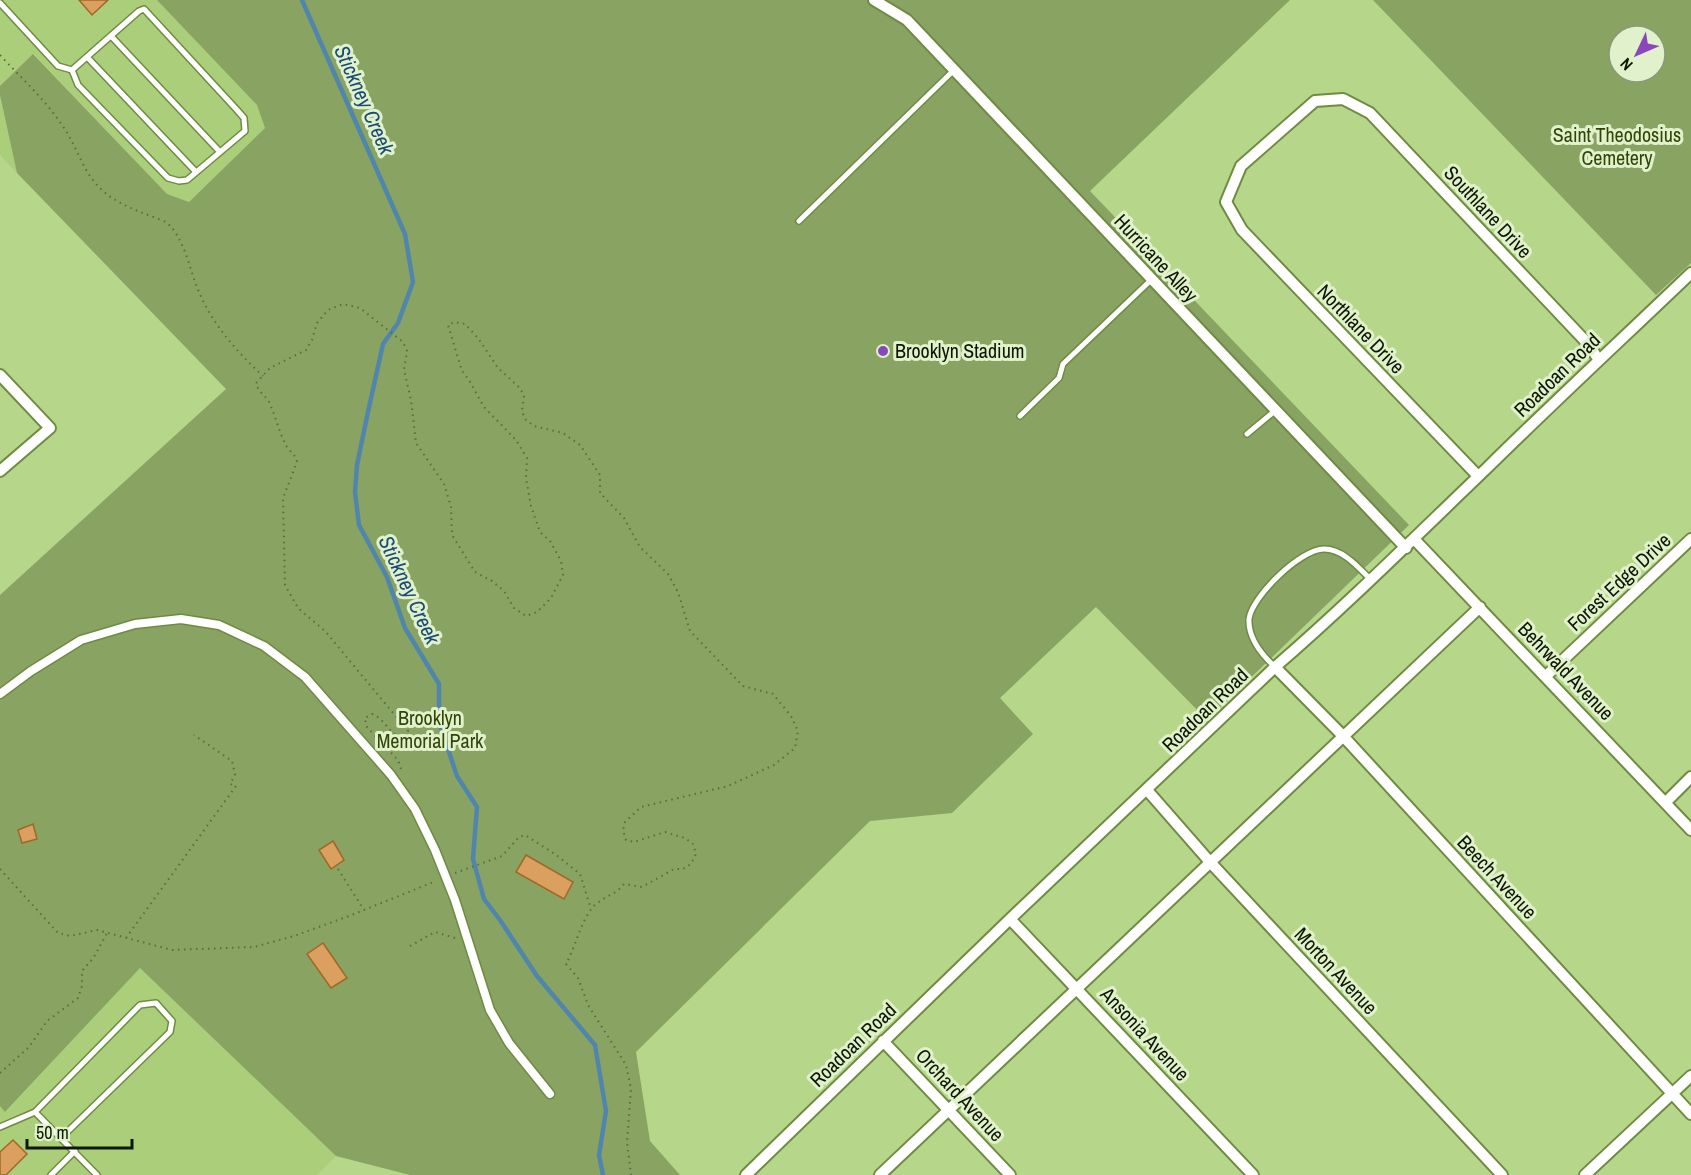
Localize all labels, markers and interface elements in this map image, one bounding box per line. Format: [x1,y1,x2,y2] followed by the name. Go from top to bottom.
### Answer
[1607,24,1667,84] north arrow
[327,41,402,160] water label: Stickney Creek
[1615,53,1637,75] text: N
[1553,121,1681,171] park label: Saint Theodosius Cemetery
[1438,159,1538,264] street label: Southlane Drive
[1109,208,1205,308] street label: Hurricane Alley
[1312,278,1411,379] street label: Northlane Drive
[1508,327,1606,423] street label: Roadoan Road
[895,337,1024,364] place label: Brooklyn Stadium
[876,344,890,358] marker: Brooklyn Stadium
[1561,527,1676,637] street label: Forest Edge Drive
[372,531,448,650] water label: Stickney Creek
[1512,615,1620,726] street label: Behrwald Avenue
[1156,662,1254,758] street label: Roadoan Road
[377,704,484,754] park label: Brooklyn Memorial Park
[1452,829,1543,924] street label: Beech Avenue
[1289,921,1384,1020] street label: Morton Avenue
[1094,980,1196,1086] street label: Ansonia Avenue
[804,997,902,1093] street label: Roadoan Road
[910,1042,1011,1147] street label: Orchard Avenue
[27,1112,132,1150] scale bar
[36,1120,69,1145] text: 50 m

